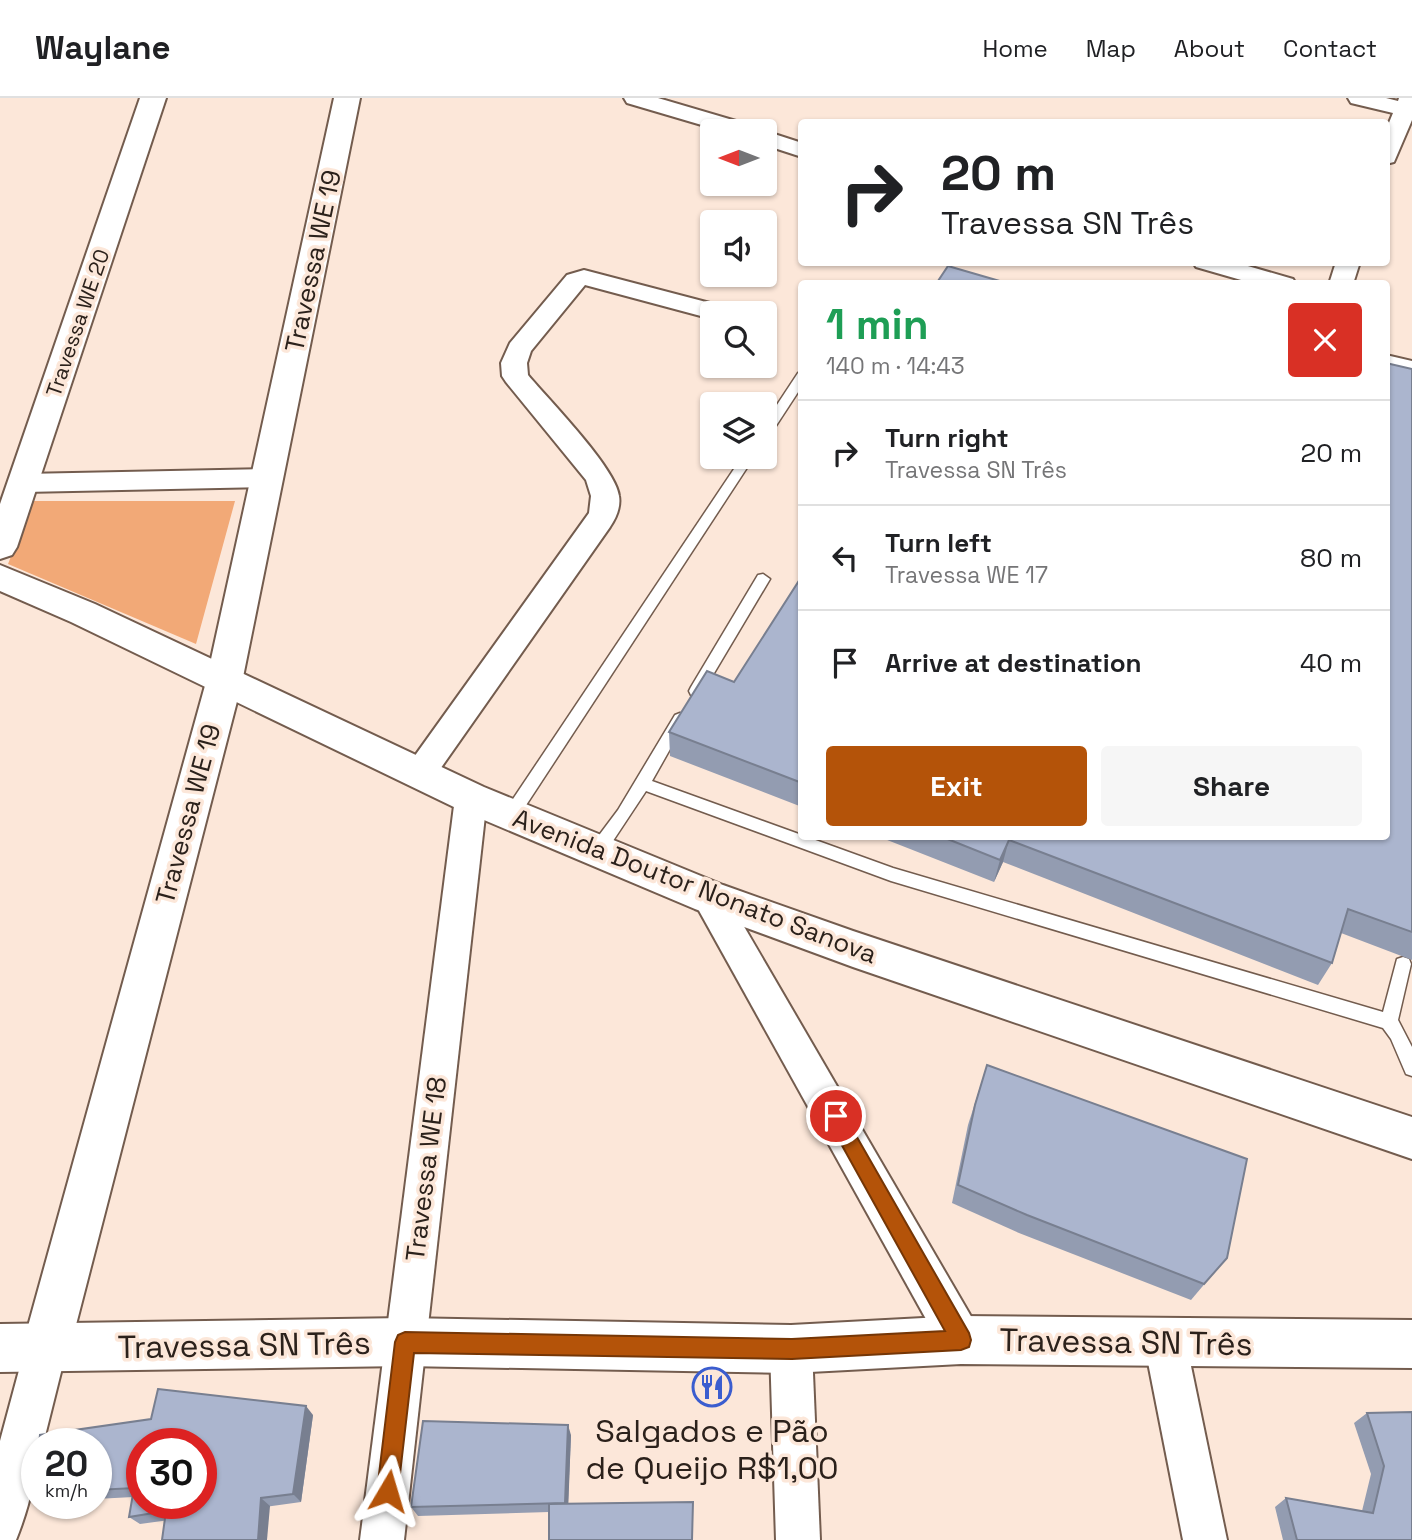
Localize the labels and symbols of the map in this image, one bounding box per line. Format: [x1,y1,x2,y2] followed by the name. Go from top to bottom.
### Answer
[700,119,777,196] north arrow
[277,167,349,355] street label: Travessa WE 19
[40,246,115,400] street label: Travessa WE 20
[148,720,228,908] street label: Travessa WE 19
[508,801,882,971] street label: Avenida Doutor Nonato Sanova
[398,1075,454,1263] street label: Travessa WE 18
[806,1086,866,1146] pin
[999,1320,1253,1364] street label: Travessa SN Três
[117,1323,371,1367] street label: Travessa SN Três
[691,1366,733,1408] restaurant icon: Salgados e Pão de Queijo R$1,00
[585,1411,839,1488] place label: Salgados e Pão de Queijo R$1,00
[126,1428,217,1519] speed limit sign: 30
[351,1454,425,1528] position arrow

